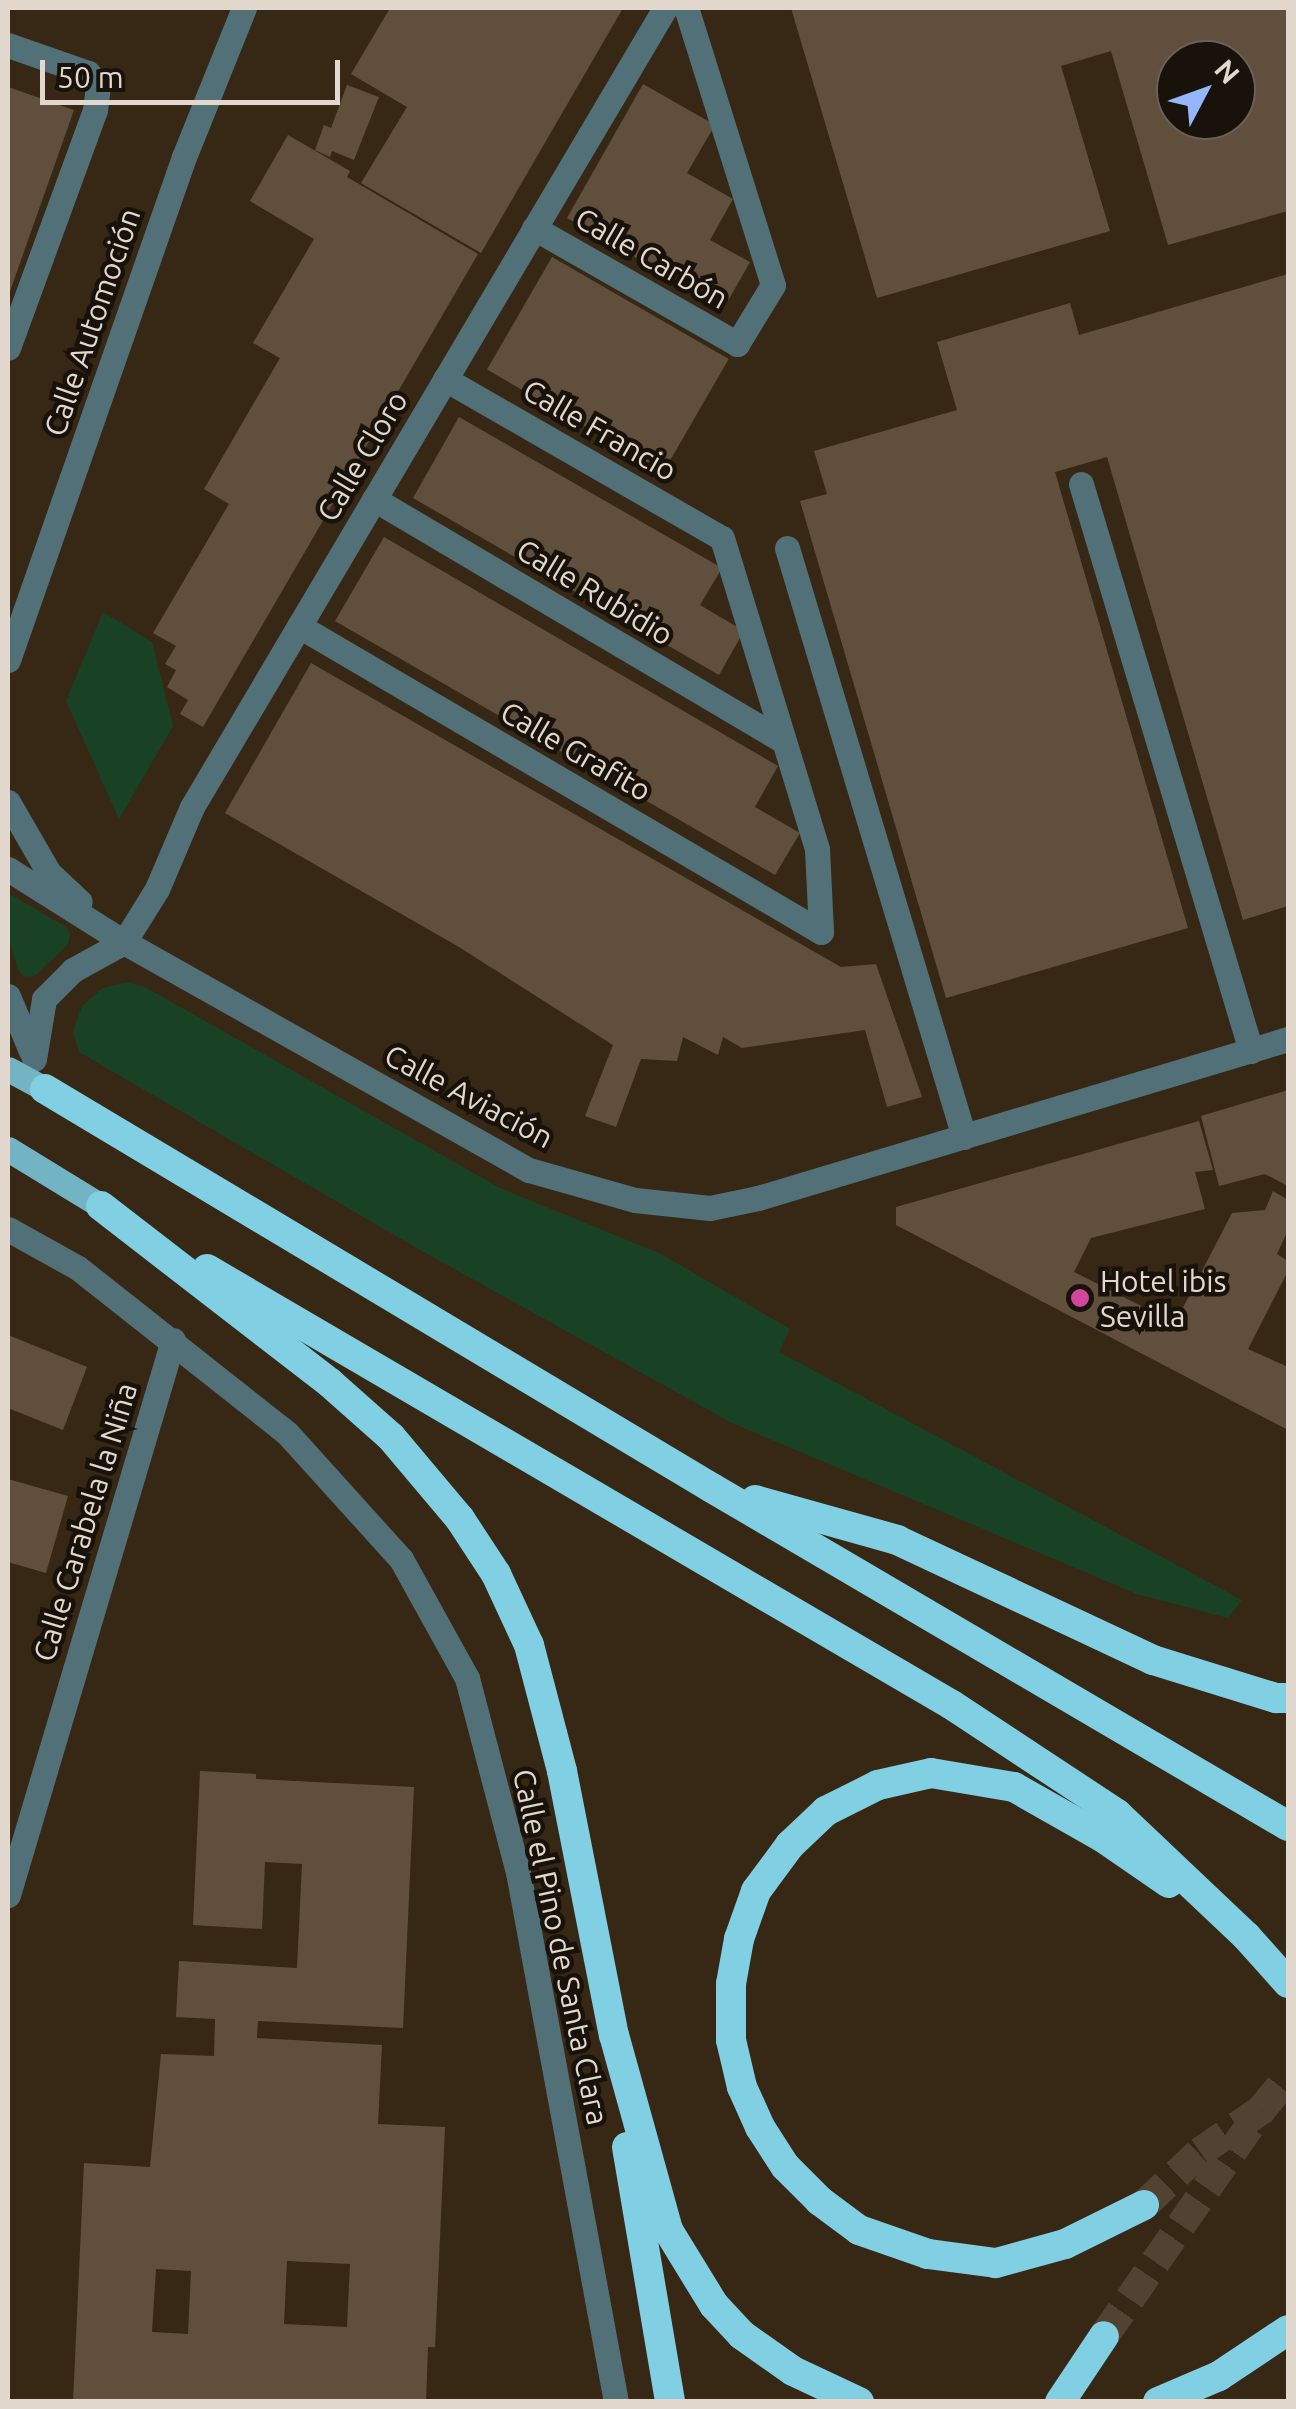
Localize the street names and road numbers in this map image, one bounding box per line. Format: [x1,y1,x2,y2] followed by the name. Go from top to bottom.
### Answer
[569,200,735,316] street label: Calle Carbón
[36,204,148,440] street label: Calle Automoción
[517,372,683,488] street label: Calle Francio
[309,384,415,528] street label: Calle Cloro
[510,531,680,653] street label: Calle Rubidio
[494,694,658,808] street label: Calle Grafito
[379,1037,559,1155] street label: Calle Aviación
[25,1378,145,1666] street label: Calle Carabela la Niña
[506,1766,616,2128] street label: Calle el Pino de Santa Clara

